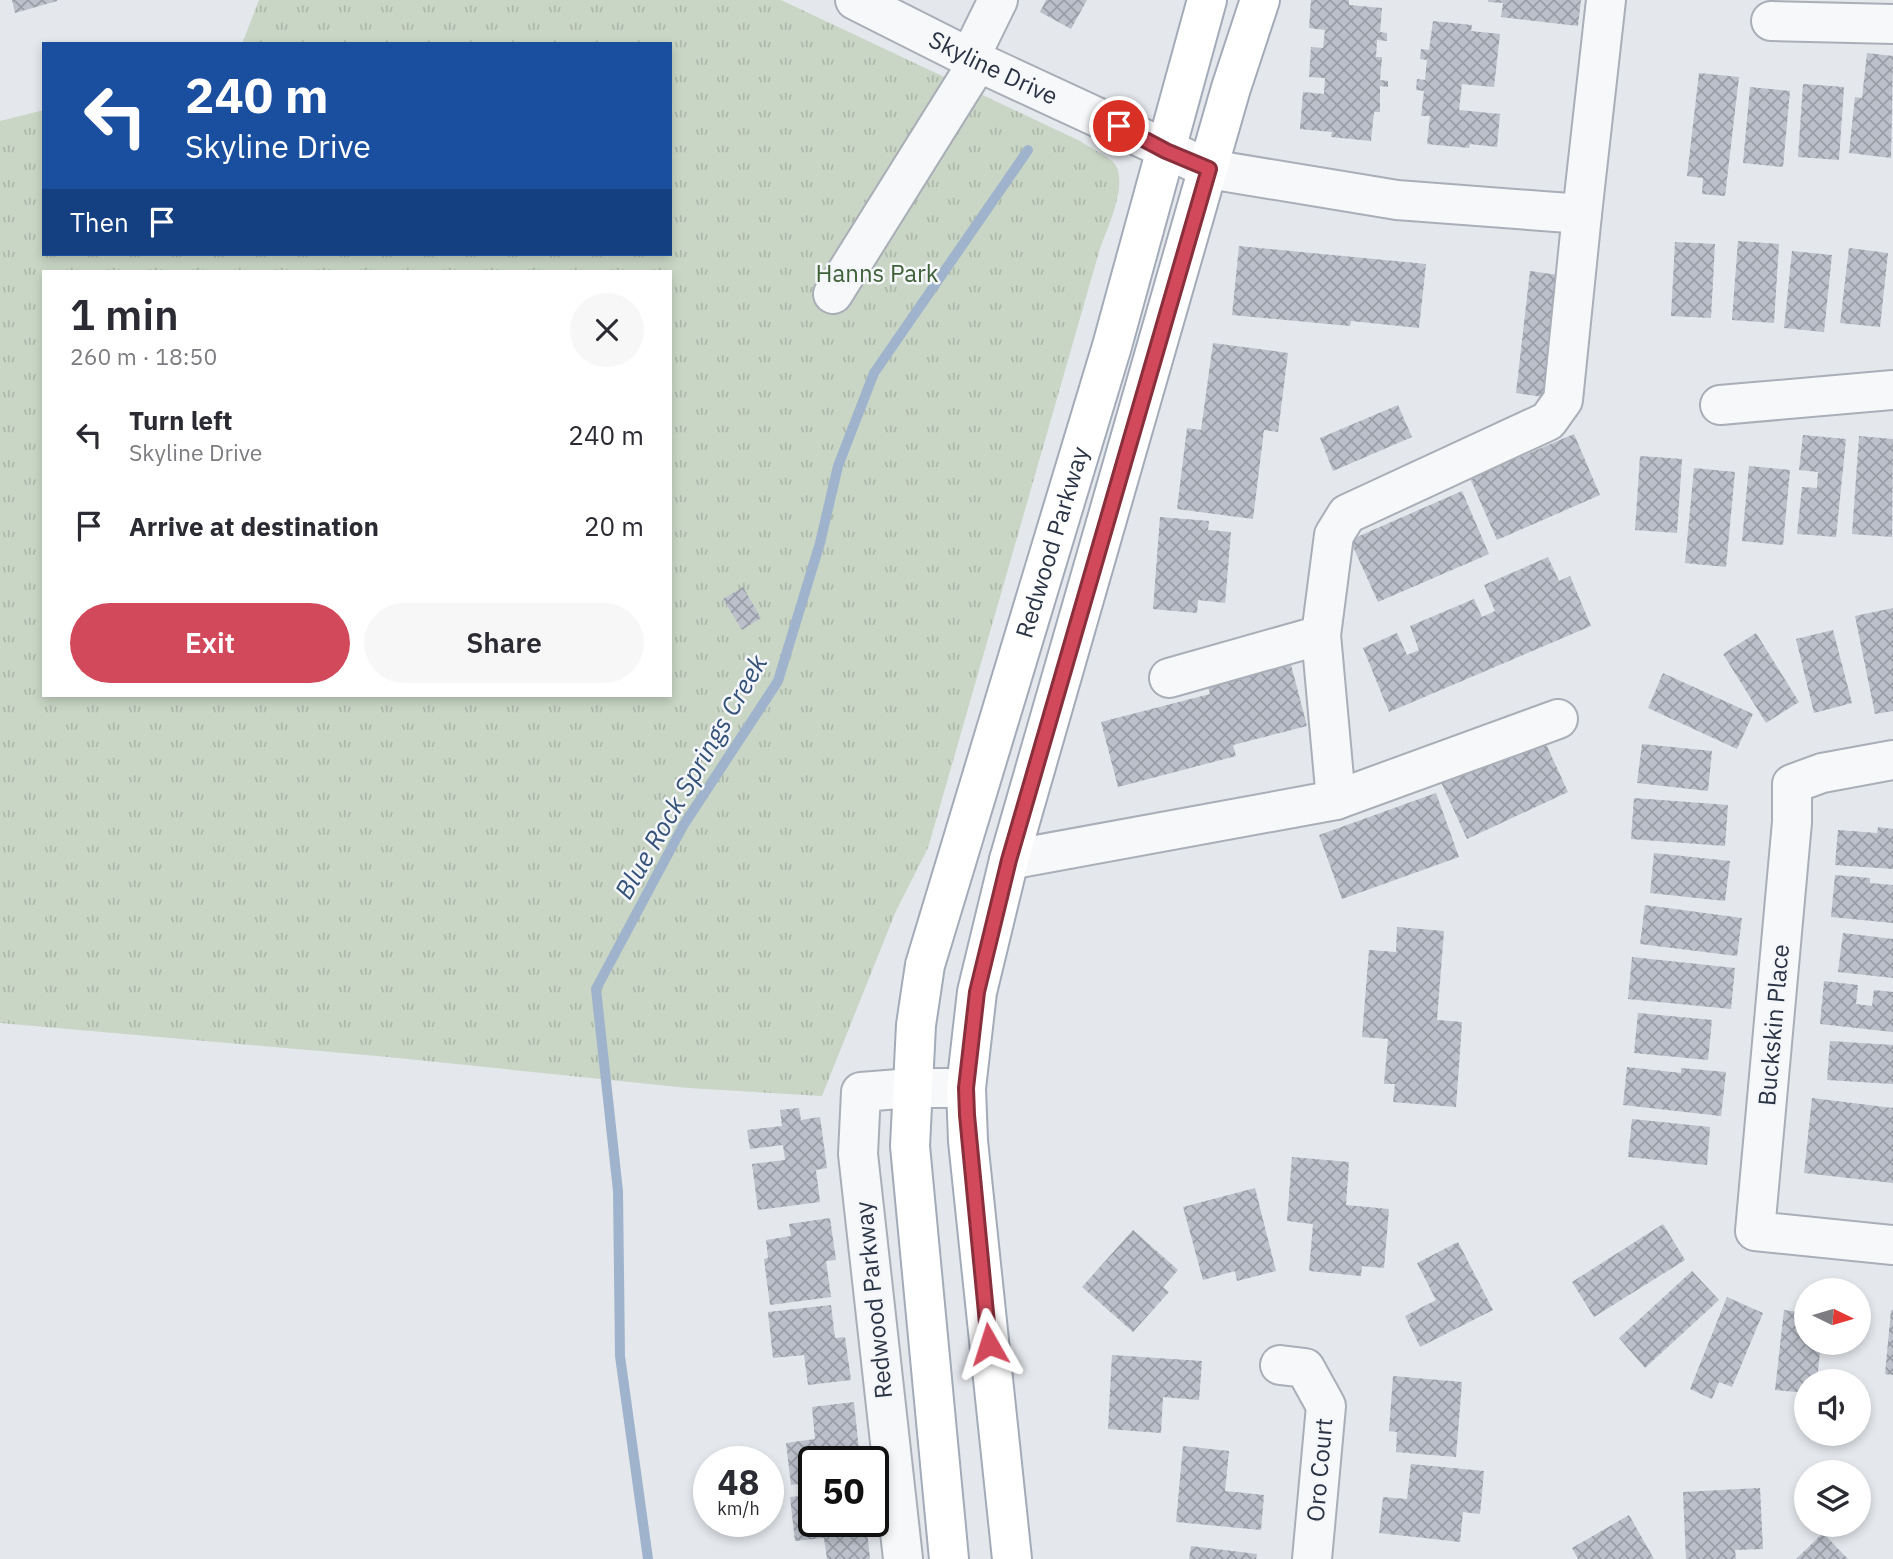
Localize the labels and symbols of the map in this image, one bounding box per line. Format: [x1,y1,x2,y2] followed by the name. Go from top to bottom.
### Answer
[924,23,1063,112] street label: Skyline Drive
[1089,96,1149,156] pin
[816,257,939,289] park label: Hanns Park
[1008,443,1096,642] street label: Redwood Parkway
[606,648,774,905] water label: Blue Rock Springs Creek
[1750,943,1796,1107] street label: Buckskin Place
[847,1200,899,1400] street label: Redwood Parkway
[1794,1278,1871,1354] north arrow
[952,1307,1026,1381] position arrow
[1299,1417,1339,1523] street label: Oro Court
[798,1446,889,1537] speed limit sign: 50

